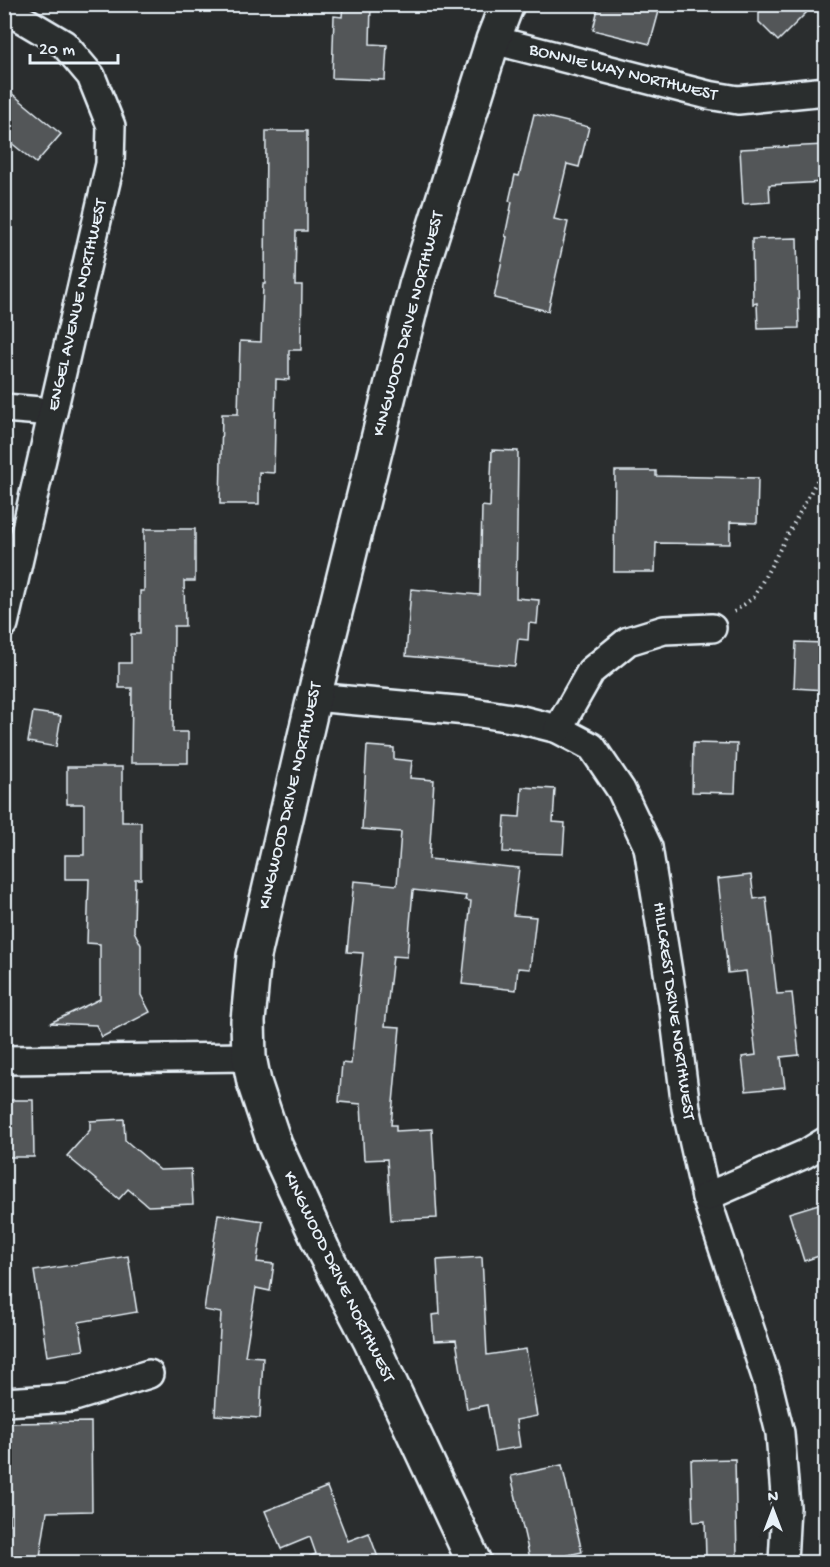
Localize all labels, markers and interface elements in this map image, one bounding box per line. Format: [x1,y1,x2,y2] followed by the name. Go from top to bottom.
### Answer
[30,27,118,65] scale bar
[526,39,720,107] street label: BONNIE WAY NORTHWEST
[39,40,75,61] text: 20 m
[43,196,113,413] street label: ENGEL AVENUE NORTHWEST
[369,208,449,439] street label: KINGWOOD DRIVE NORTHWEST
[255,679,328,912] street label: KINGWOOD DRIVE NORTHWEST
[647,901,699,1122] street label: HILLCREST DRIVE NORTHWEST
[278,1168,399,1387] street label: KINGWOOD DRIVE NORTHWEST
[743,1480,803,1540] north arrow
[768,1489,779,1508] text: N

